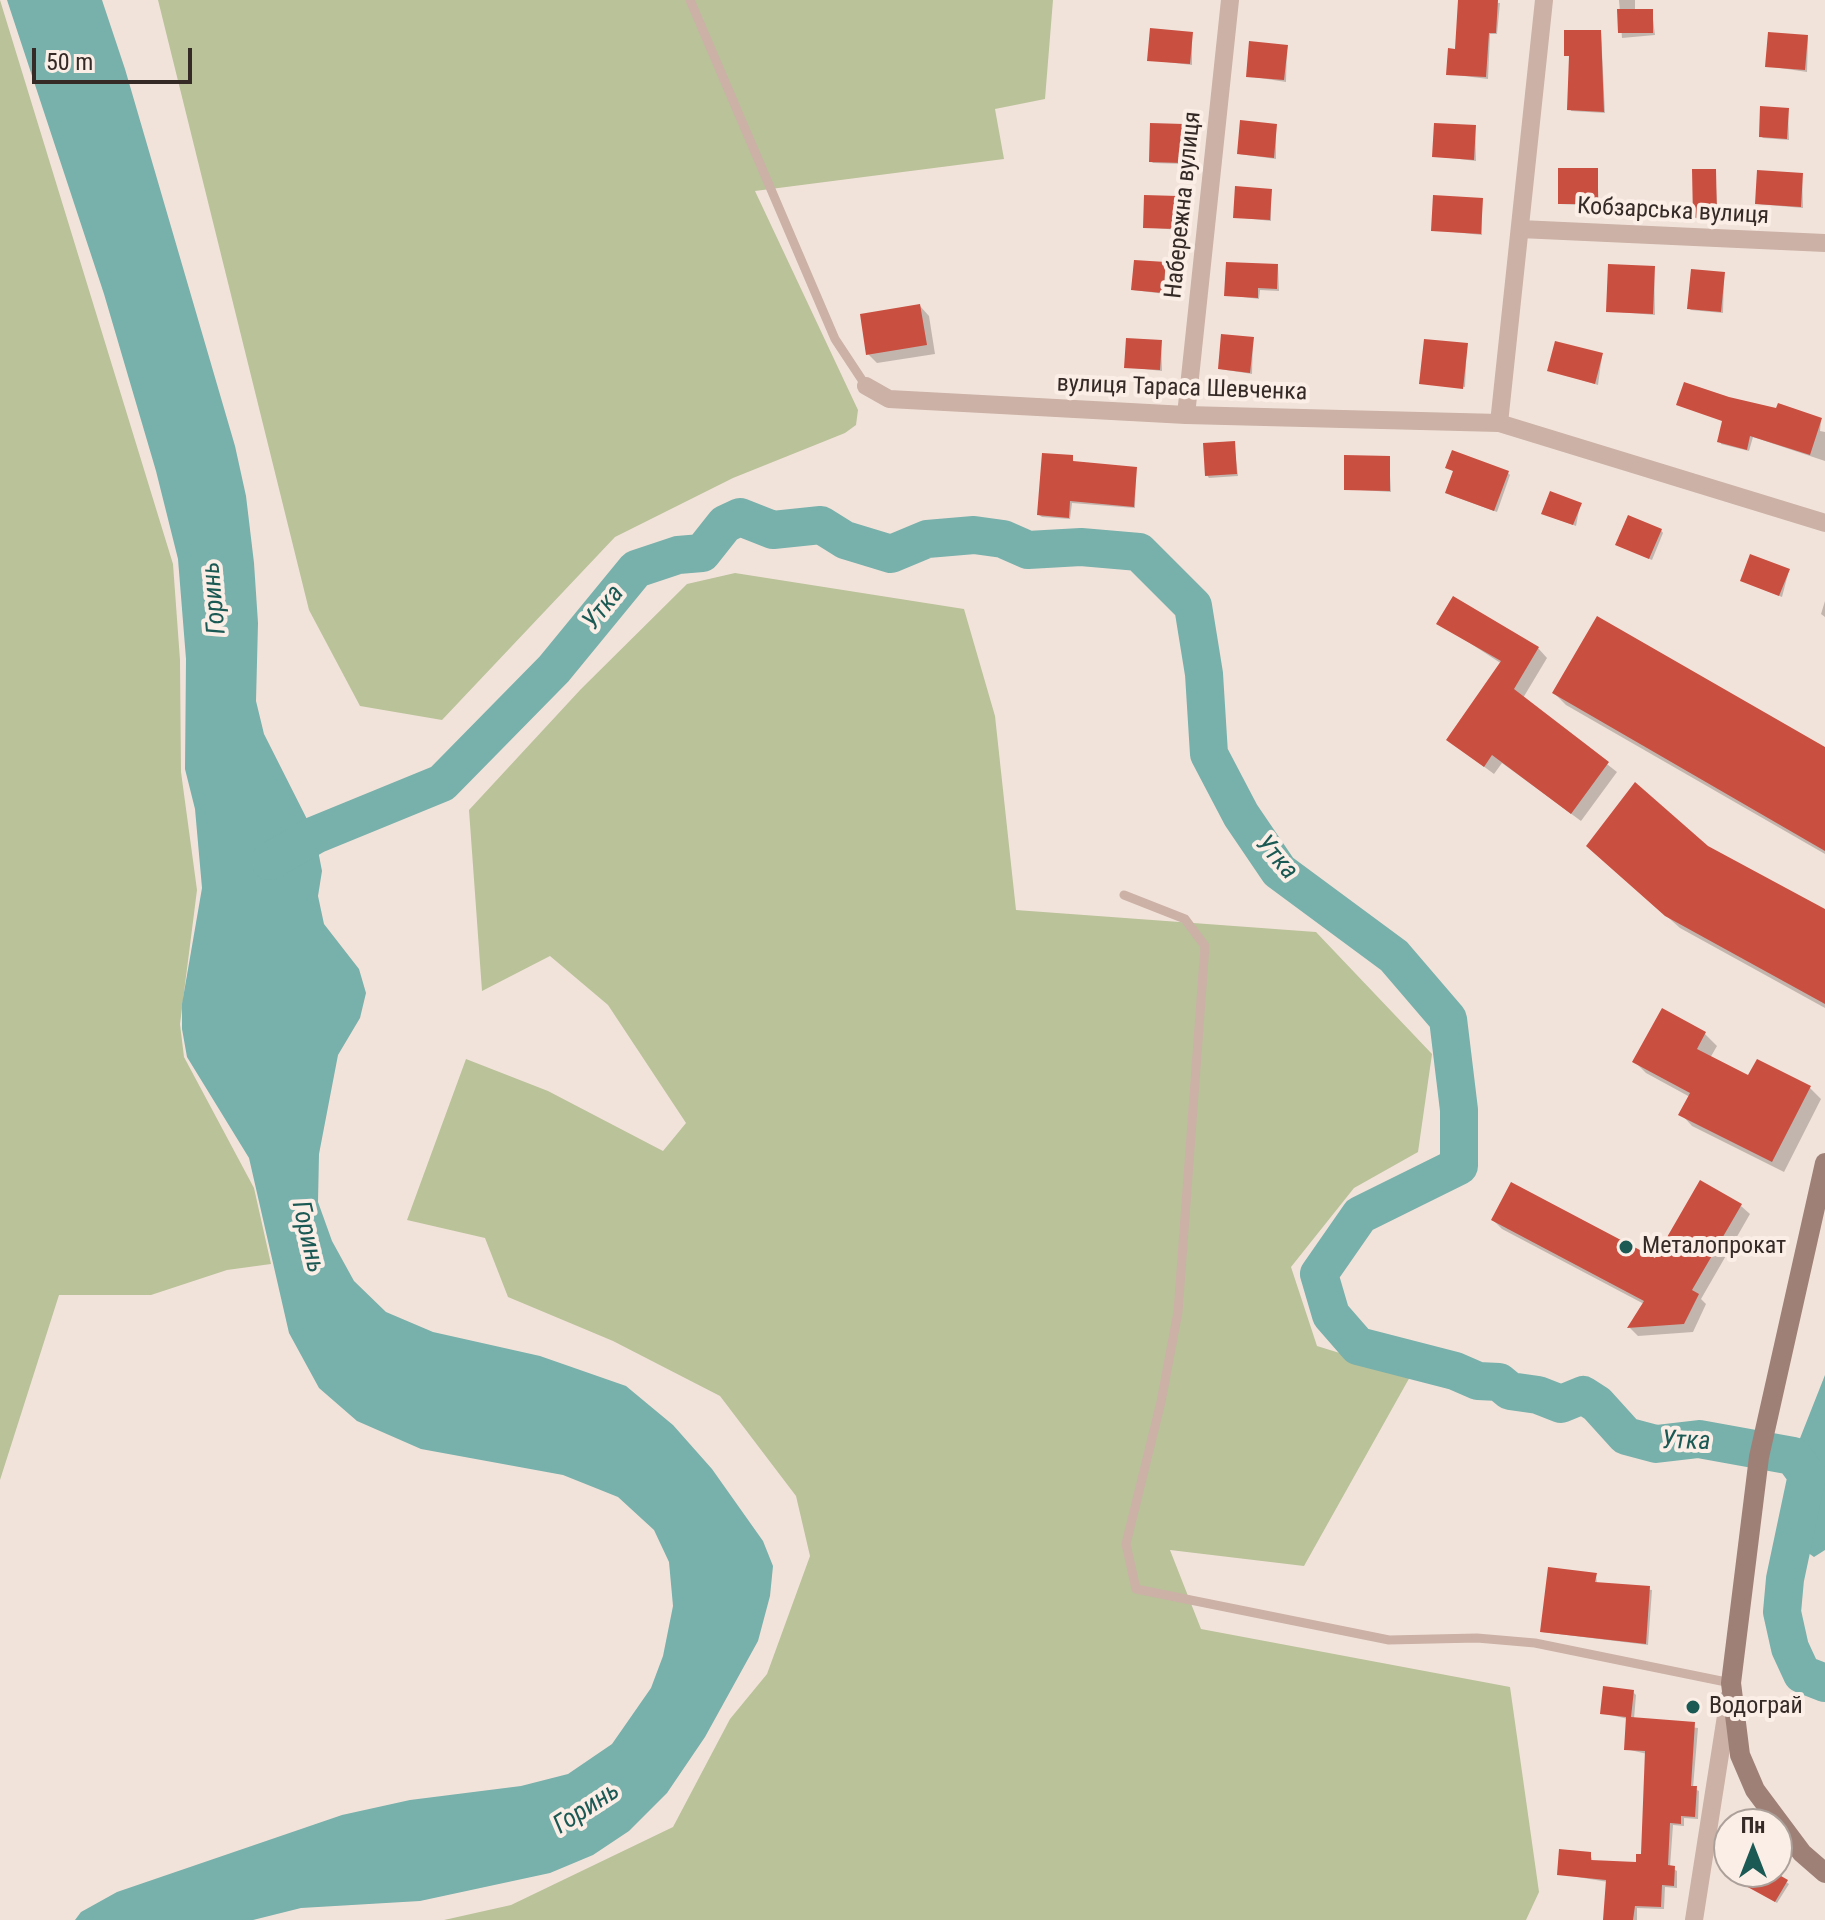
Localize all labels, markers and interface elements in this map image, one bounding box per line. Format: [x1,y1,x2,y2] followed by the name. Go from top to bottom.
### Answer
[36,32,196,82] scale bar
[46,48,93,76] text: 50 m
[1160,110,1208,300] street label: Набережна вулиця
[1576,193,1770,231] street label: Кобзарська вулиця
[1056,370,1308,408] street label: вулиця Тараса Шевченка
[196,560,234,636] water label: Горинь
[577,579,631,637] water label: Утка
[1248,829,1304,887] water label: Утка
[284,1198,330,1276] water label: Горинь
[1642,1233,1786,1261] place label: Металопрокат
[1617,1238,1635,1256] marker: Металопрокат
[1661,1426,1711,1458] water label: Утка
[1709,1693,1803,1721] place label: Водограй
[1684,1698,1702,1716] marker: Водограй
[548,1776,626,1842] water label: Горинь
[1713,1808,1793,1888] north arrow
[1741,1813,1765,1838] text: Пн

